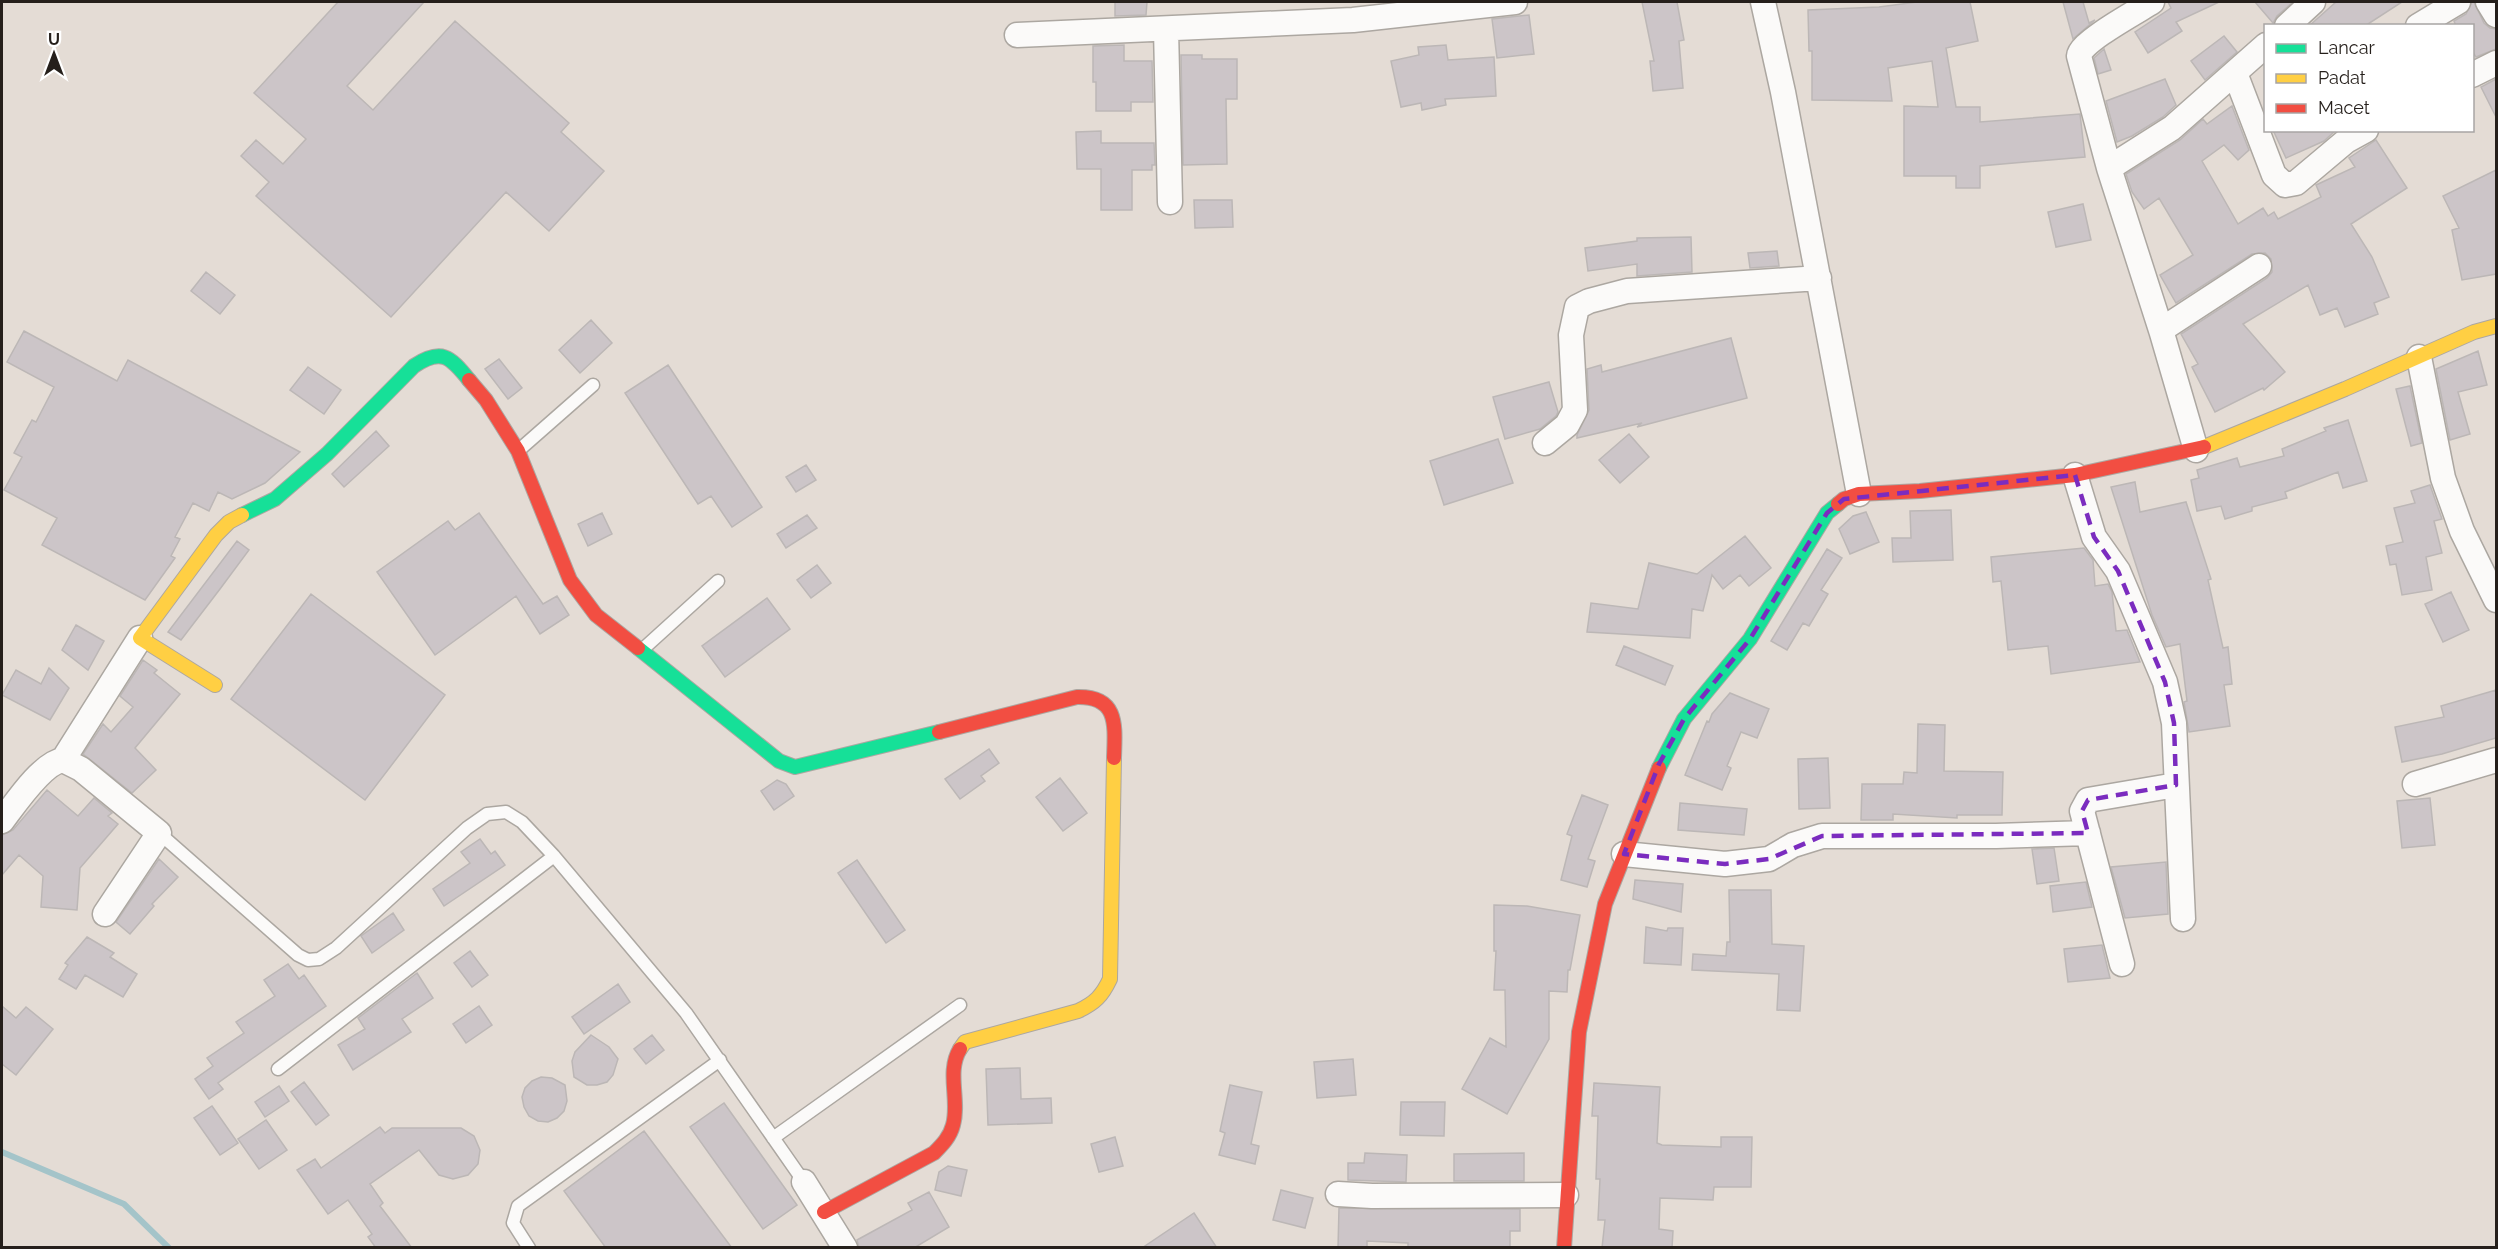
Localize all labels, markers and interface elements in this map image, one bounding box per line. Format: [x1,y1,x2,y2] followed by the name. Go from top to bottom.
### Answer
[24,24,84,84] north arrow
[2264,24,2474,132] legend
[48,30,60,49] text: U
[2318,37,2375,58] text: Lancar
[2318,67,2366,88] text: Padat
[2318,97,2370,118] text: Macet

